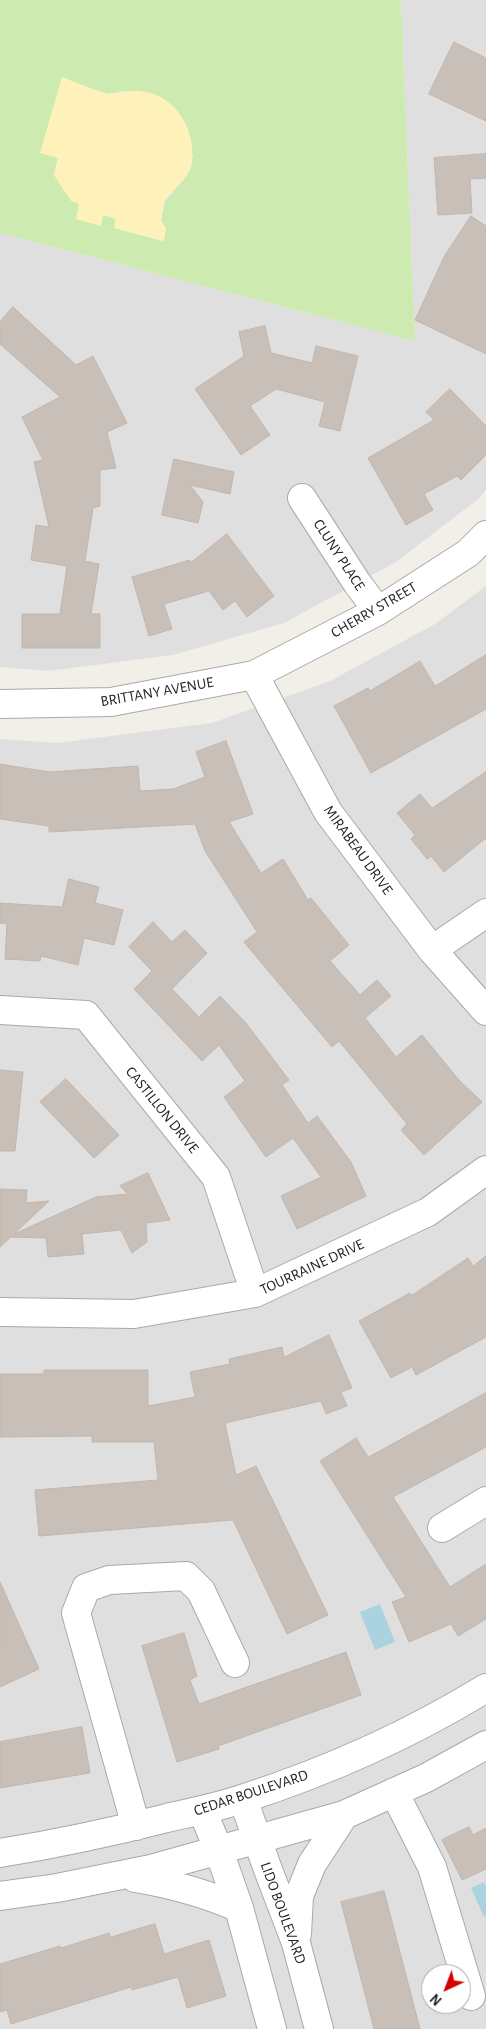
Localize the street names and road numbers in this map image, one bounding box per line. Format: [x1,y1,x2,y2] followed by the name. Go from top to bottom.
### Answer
[309,516,369,594] street label: CLUNY PLACE
[328,578,420,642] street label: CHERRY STREET
[99,673,215,711] street label: BRITTANY AVENUE
[320,802,396,898] street label: MIRABEAU DRIVE
[122,1063,202,1157] street label: CASTILLON DRIVE
[257,1235,367,1299] street label: TOURRAINE DRIVE
[192,1766,310,1820] street label: CEDAR BOULEVARD
[256,1860,310,1966] street label: LIDO BOULEVARD

